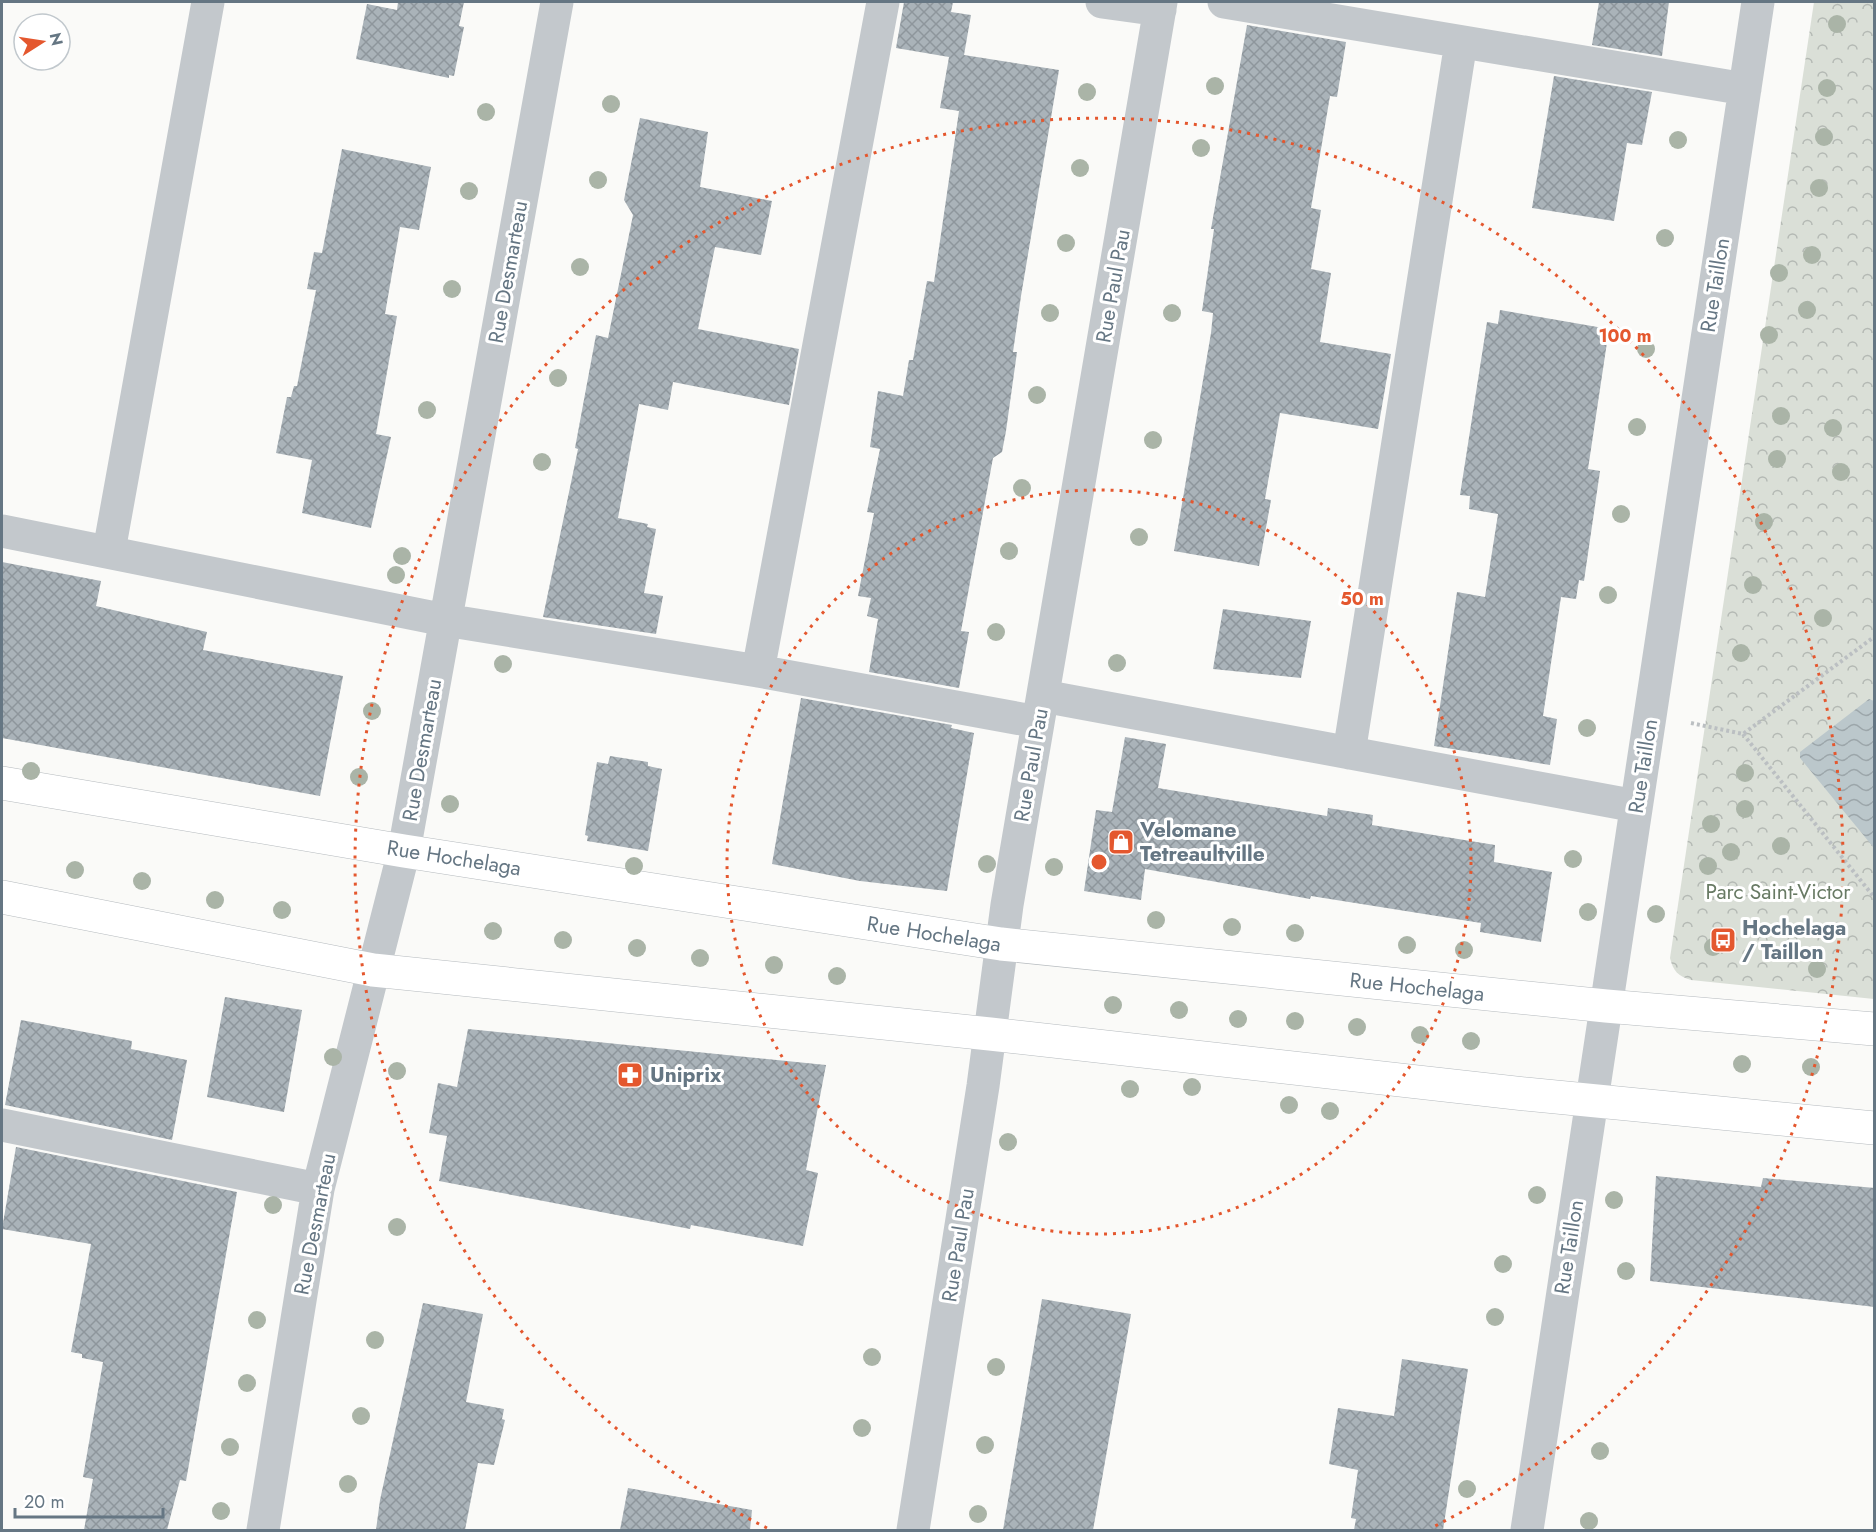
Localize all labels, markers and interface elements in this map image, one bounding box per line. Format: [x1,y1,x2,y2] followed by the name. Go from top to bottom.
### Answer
[12,12,72,72] north arrow
[44,30,69,48] text: N
[481,198,535,346] street label: Rue Desmarteau
[1088,227,1138,345] street label: Rue Paul Pau
[1693,236,1737,334] street label: Rue Taillon
[1598,323,1652,349] text: 100 m
[1340,586,1384,612] text: 50 m
[395,676,449,824] street label: Rue Desmarteau
[1006,706,1056,824] street label: Rue Paul Pau
[1621,717,1665,815] street label: Rue Taillon
[1139,815,1265,869] place label: Velomane Tetreaultville
[1106,827,1136,857] shop icon: Velomane Tetreaultville
[385,833,523,883] street label: Rue Hochelaga
[1089,852,1109,872] centre of rings
[1706,877,1851,907] park label: Parc Saint-Victor
[865,909,1003,959] street label: Rue Hochelaga
[1742,913,1846,967] place label: Hochelaga / Taillon
[1708,925,1738,955] bus stop icon: Hochelaga / Taillon
[1348,965,1486,1009] street label: Rue Hochelaga
[615,1060,645,1090] pharmacy icon: Uniprix
[650,1060,722,1090] place label: Uniprix
[287,1150,343,1298] street label: Rue Desmarteau
[934,1186,982,1304] street label: Rue Paul Pau
[1547,1198,1591,1296] street label: Rue Taillon
[15,1481,164,1519] scale bar
[24,1489,64,1515] text: 20 m

